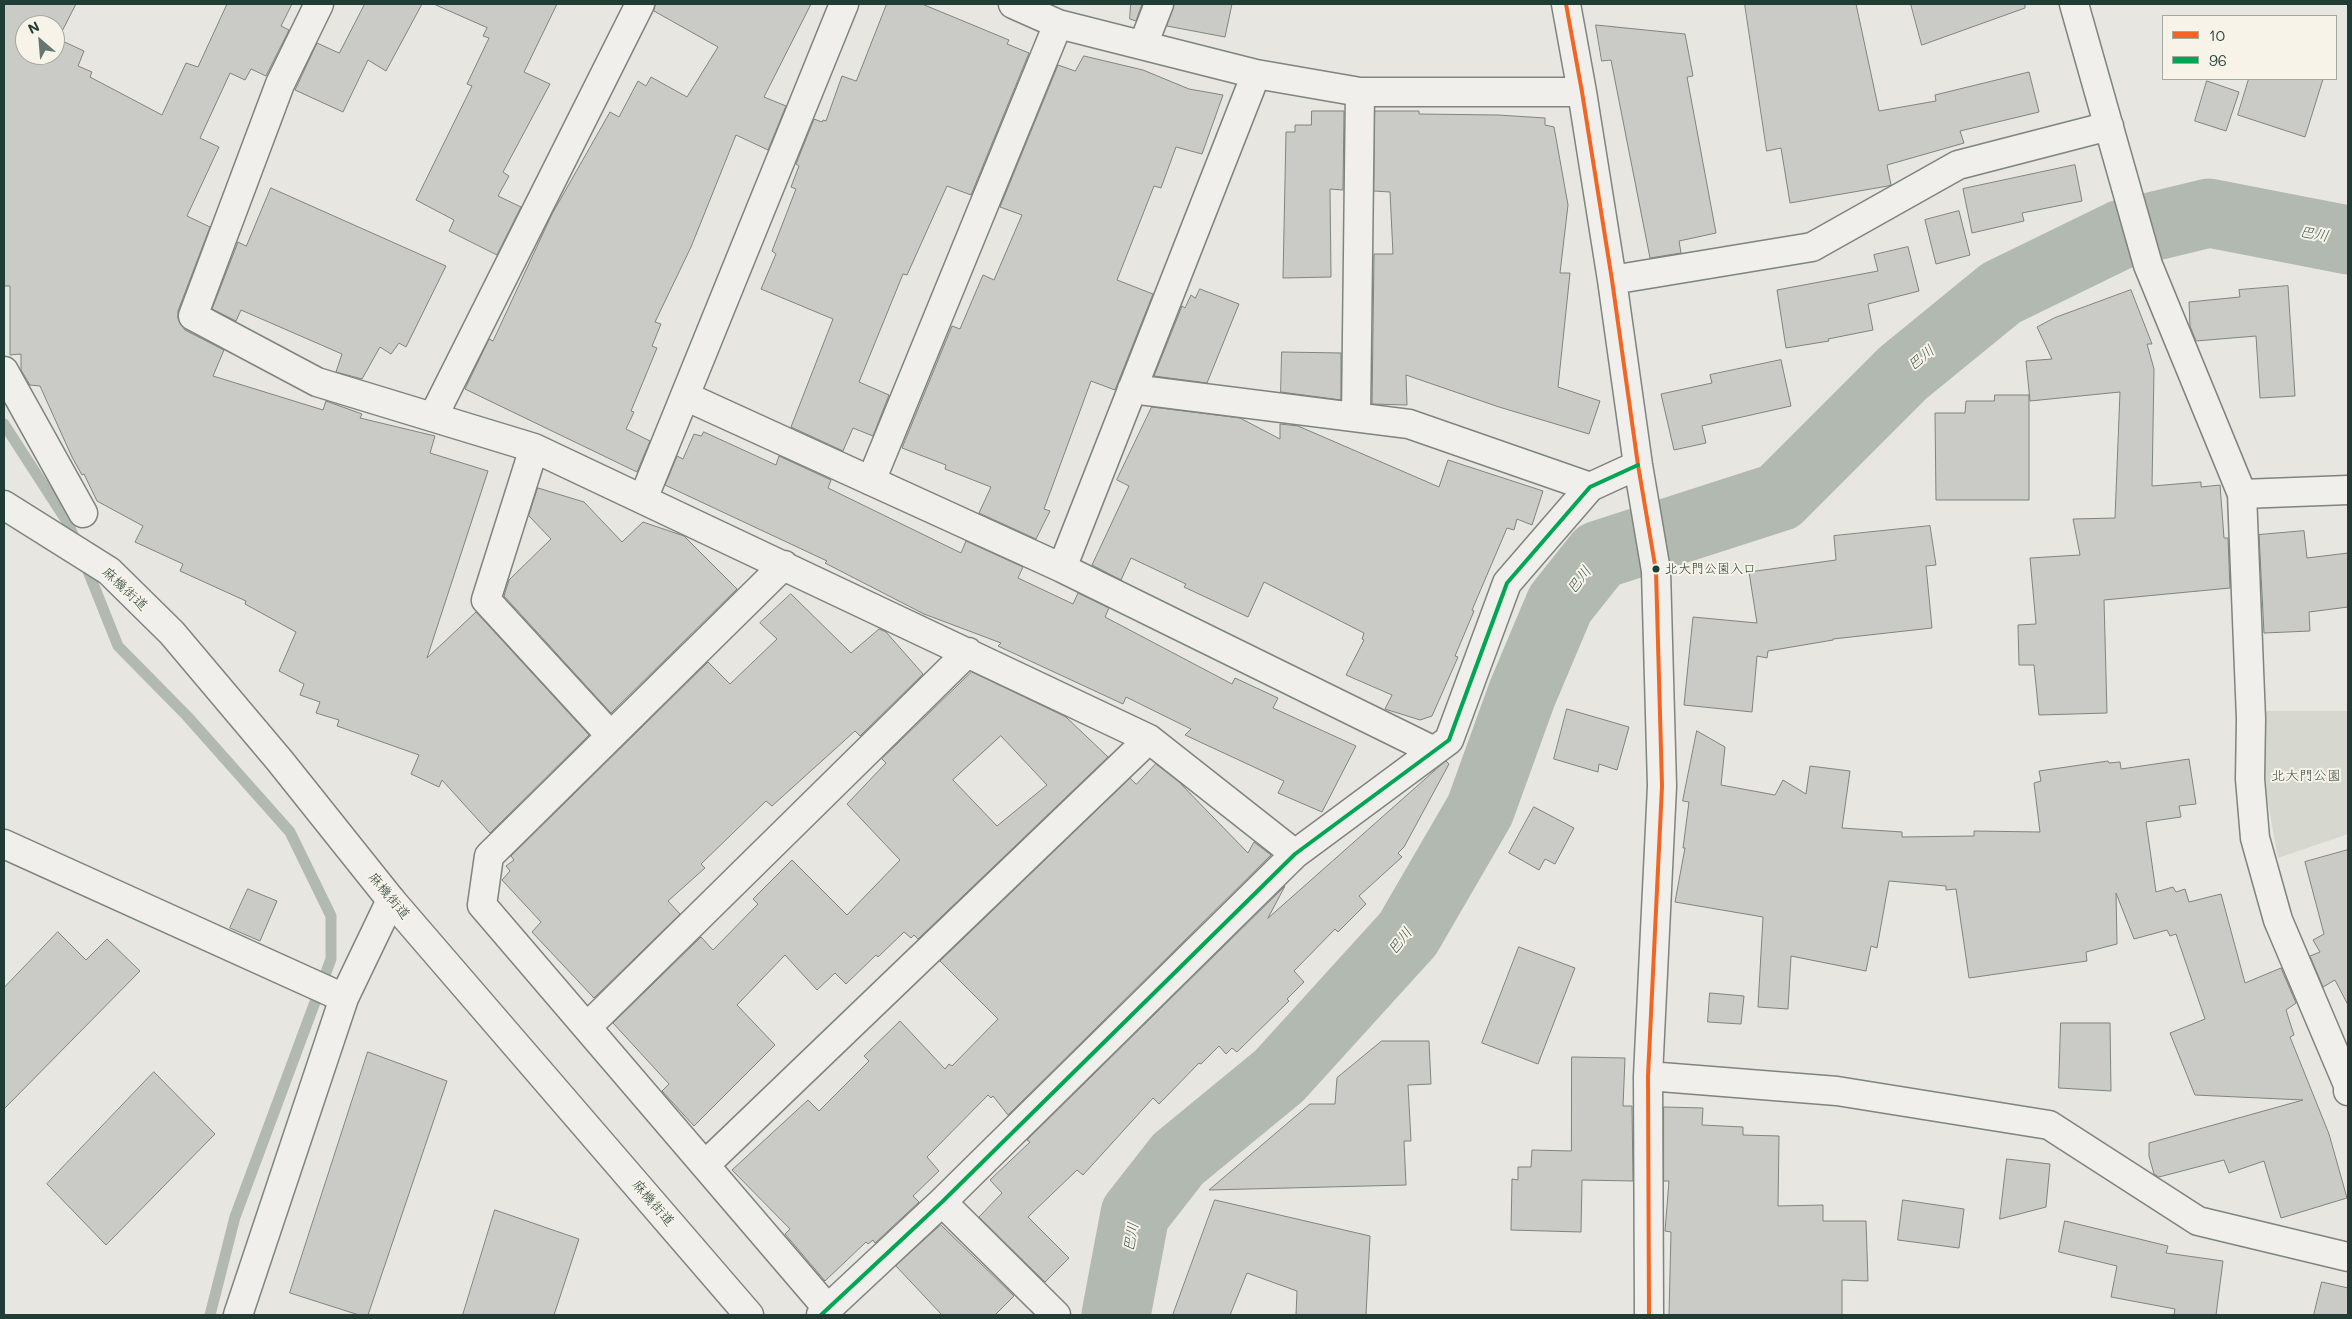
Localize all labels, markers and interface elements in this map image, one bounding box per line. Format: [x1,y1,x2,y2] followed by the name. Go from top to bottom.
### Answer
[15,15,65,65] north arrow
[2162,15,2337,80] legend
[24,16,42,38] text: N
[2209,25,2225,45] text: 10
[2209,50,2227,70] text: 96
[2298,222,2330,246] water label: 巴川
[1904,342,1938,374] water label: 巴川
[1665,561,1756,577] place label: 北大門公園入口
[1563,563,1595,597] water label: 巴川
[99,564,151,614] street label: 麻機街道
[1651,564,1661,574] marker: 北大門公園入口
[2271,768,2341,784] park label: 北大門公園
[365,869,413,923] street label: 麻機街道
[1384,924,1416,958] water label: 巴川
[628,1176,678,1230] street label: 麻機街道
[1119,1221,1143,1253] water label: 巴川

